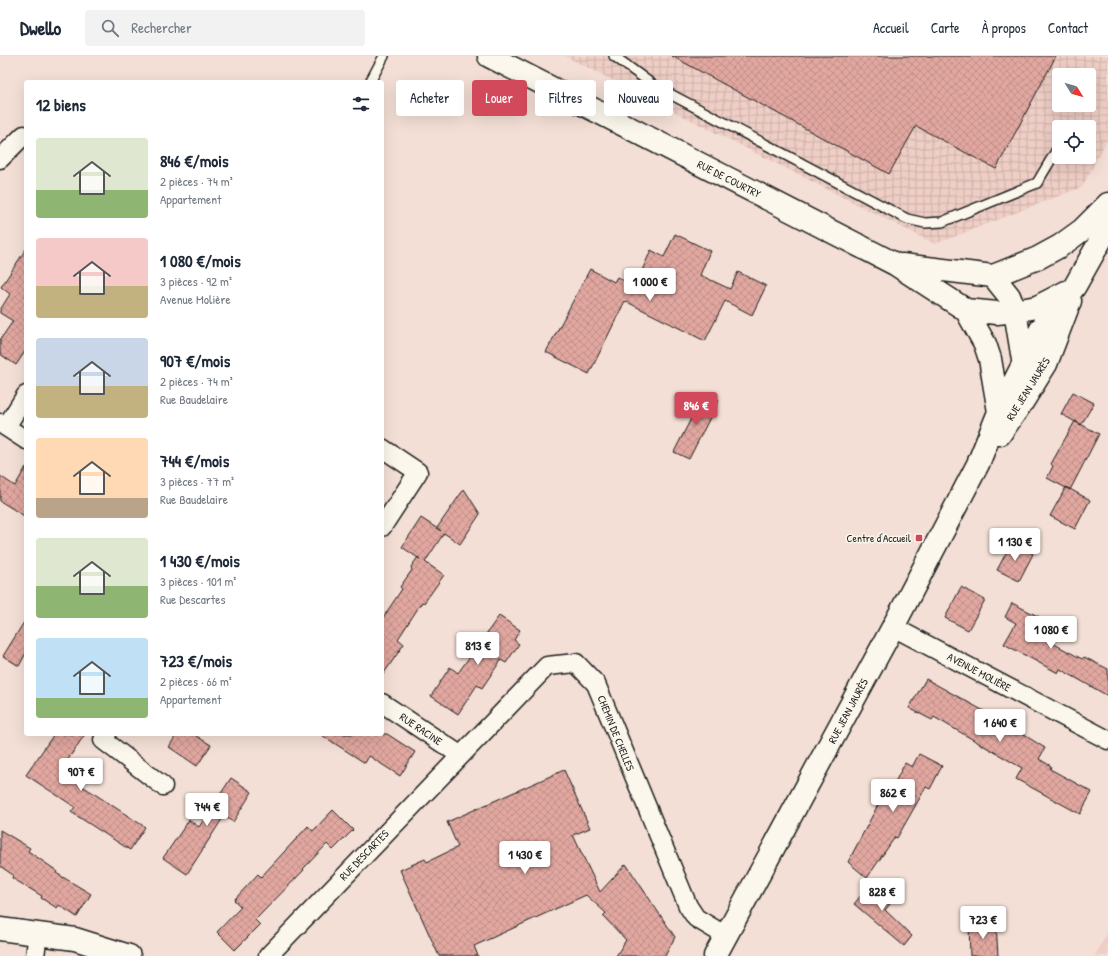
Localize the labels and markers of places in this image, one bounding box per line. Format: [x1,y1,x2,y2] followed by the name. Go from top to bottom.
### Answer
[613,268,687,302] pin: 1 000 €
[668,392,724,426] pin: 846 €
[978,528,1052,562] pin: 1 130 €
[847,531,911,545] place label: Centre d'Accueil
[914,533,924,543] marker: Centre d'Accueil
[1014,616,1088,650] pin: 1 080 €
[450,632,506,666] pin: 813 €
[963,709,1037,743] pin: 1 640 €
[53,758,109,792] pin: 907 €
[865,779,921,813] pin: 862 €
[179,793,235,827] pin: 744 €
[488,841,562,875] pin: 1 430 €
[854,878,910,912] pin: 828 €
[955,906,1011,940] pin: 723 €

